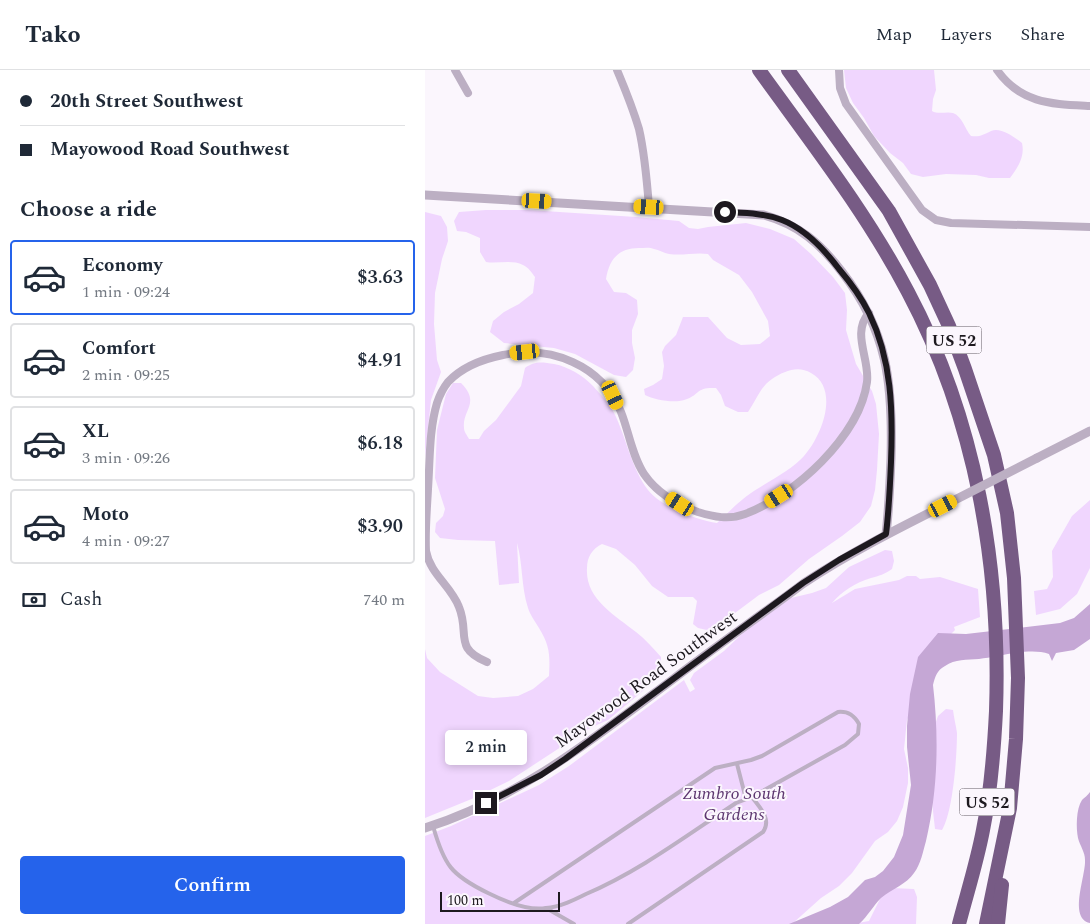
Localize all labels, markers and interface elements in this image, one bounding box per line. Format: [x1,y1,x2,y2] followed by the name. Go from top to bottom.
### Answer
[25,17,81,53] text: Tako
[876,21,912,48] text: Map
[940,21,992,48] text: Layers
[1020,21,1065,48] text: Share
[50,87,243,116] text: 20th Street Southwest
[50,135,289,164] text: Mayowood Road Southwest
[20,193,157,226] text: Choose a ride
[521,193,552,209] car
[633,199,664,215] car
[714,201,736,223] route start
[82,251,163,280] text: Economy
[22,255,67,300] icon: car
[357,263,403,292] text: $3.63
[82,280,170,304] text: 1 min · 09:24
[927,326,981,354] road number: US 52
[82,334,156,363] text: Comfort
[22,338,67,383] icon: car
[509,343,540,361] car
[357,346,403,375] text: $4.91
[82,363,170,387] text: 2 min · 09:25
[599,378,626,412] car
[82,417,109,446] text: XL
[22,421,67,466] icon: car
[357,429,403,458] text: $6.18
[82,446,170,470] text: 3 min · 09:26
[762,482,795,510] car
[663,490,696,518] car
[926,493,959,519] car
[82,500,129,529] text: Moto
[22,504,67,549] icon: car
[357,512,403,541] text: $3.90
[82,529,170,553] text: 4 min · 09:27
[60,585,102,614] text: Cash
[20,586,48,614] icon: cash
[363,588,405,612] text: 740 m
[549,604,743,755] street label: Mayowood Road Southwest
[445,730,527,766] callout: 2 min
[465,735,507,759] text: 2 min
[682,780,786,828] park label: Zumbro South Gardens
[959,789,1015,816] road number: US 52
[475,792,497,814] route end
[20,856,405,914] button: Confirm
[440,889,560,912] scale bar
[447,890,484,911] text: 100 m

